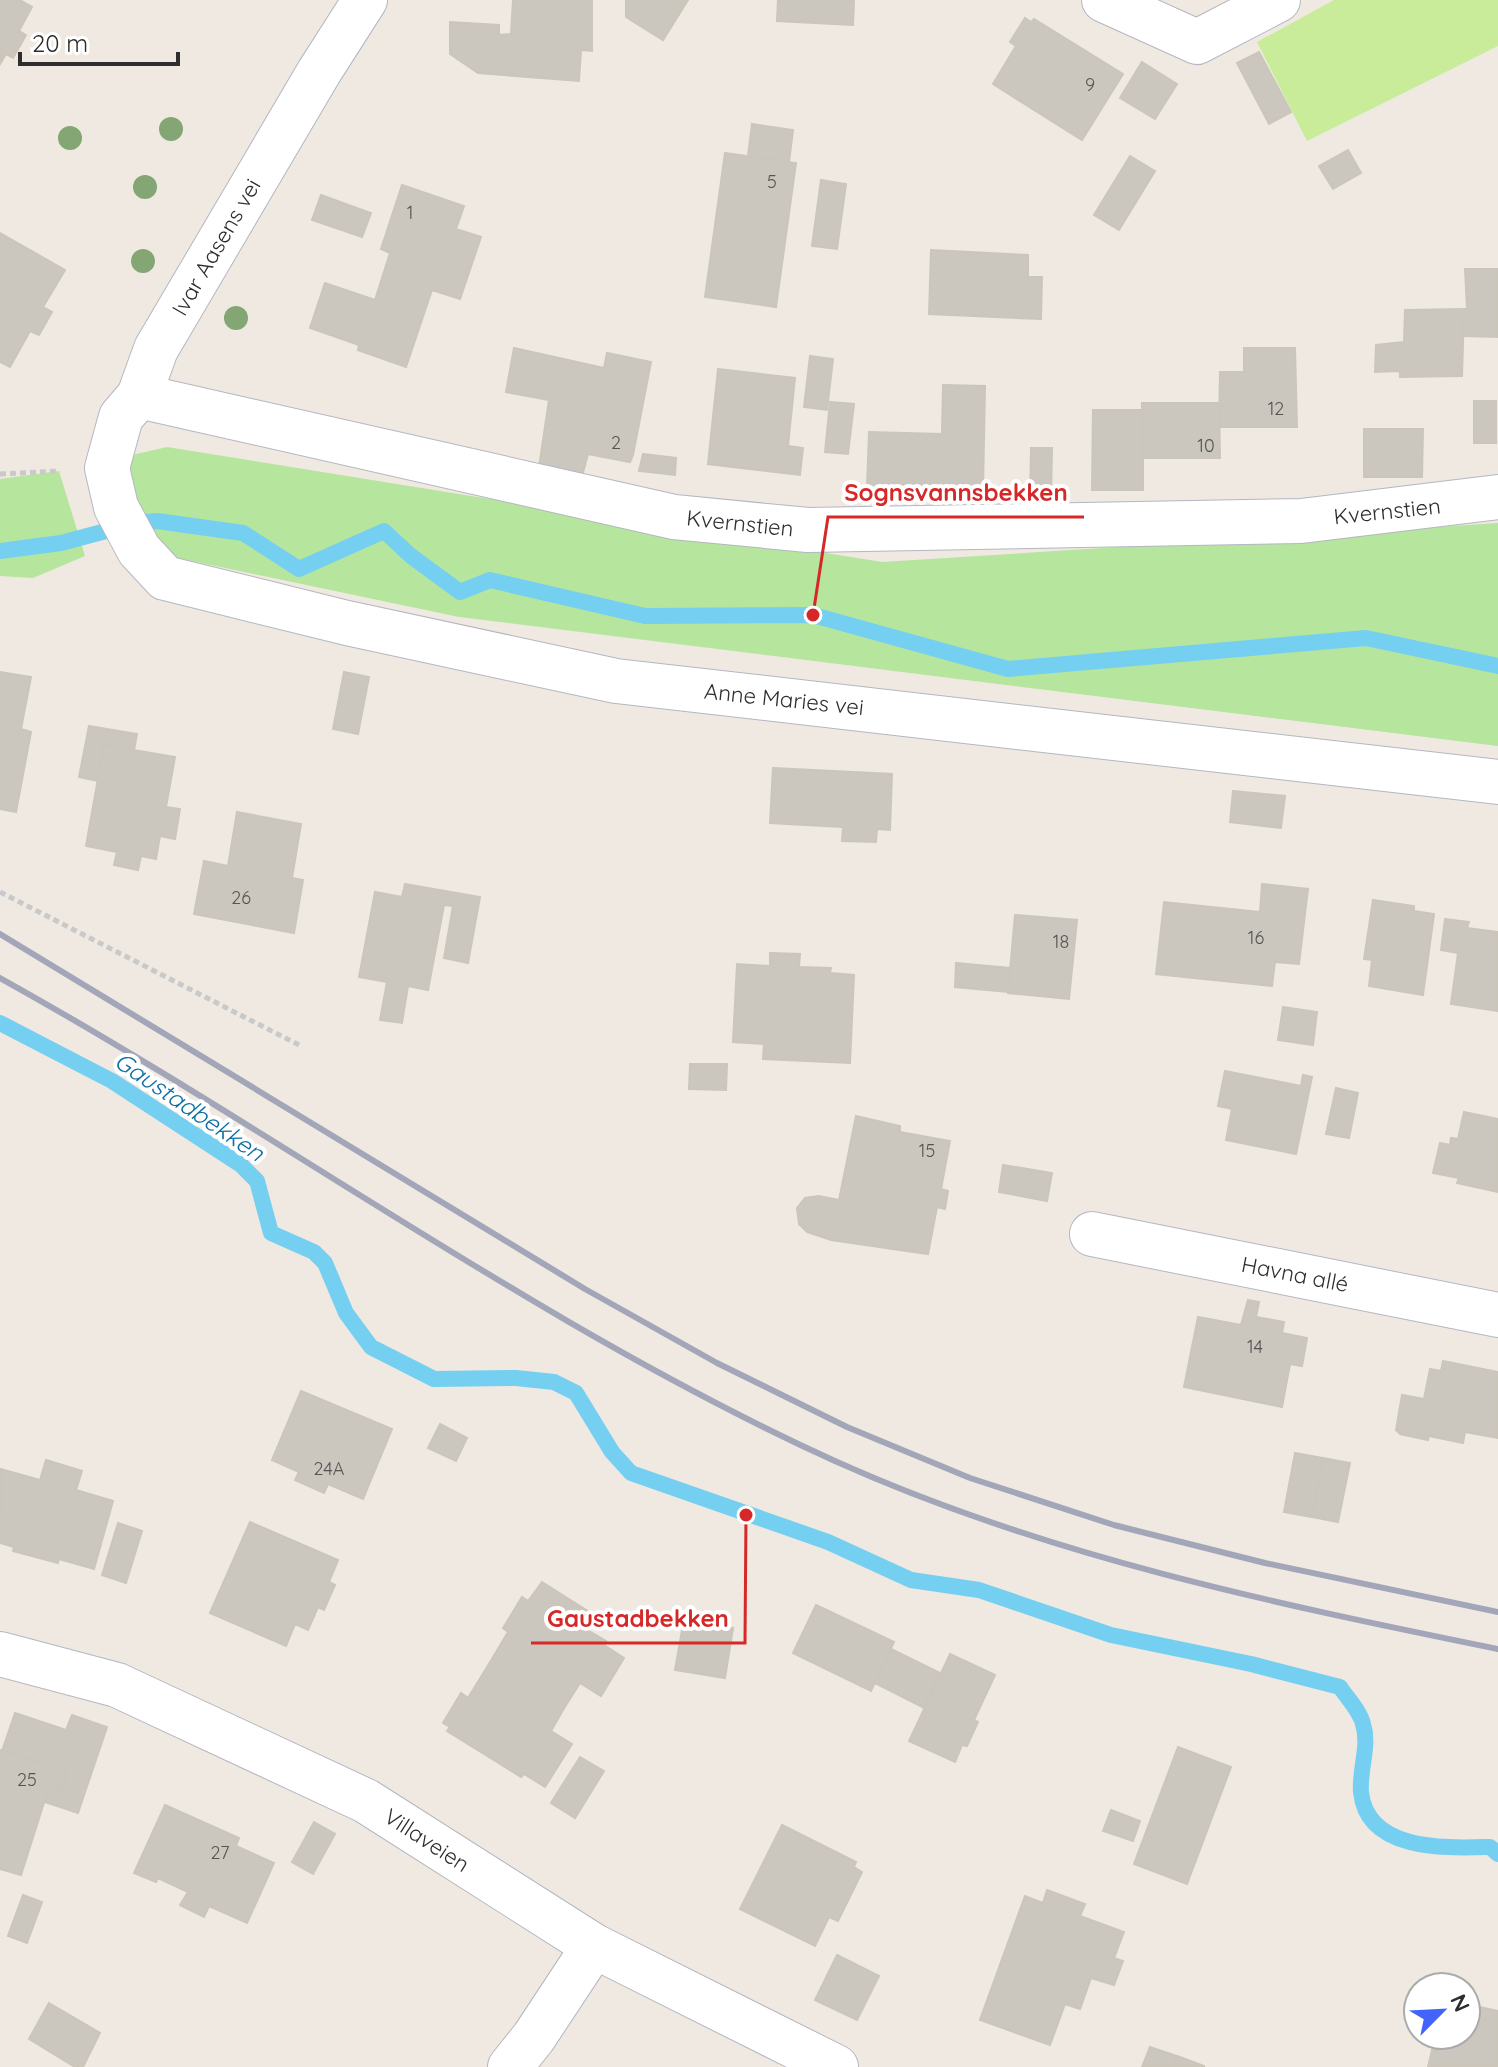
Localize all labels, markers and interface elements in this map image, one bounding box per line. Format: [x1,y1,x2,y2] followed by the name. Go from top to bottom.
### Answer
[20,16,178,66] scale bar
[32,28,88,58] text: 20 m
[1085,73,1095,96] house number: 9
[767,170,777,193] house number: 5
[166,174,266,320] street label: Ivar Aasens vei
[407,201,413,224] house number: 1
[1268,397,1284,420] house number: 12
[611,431,621,454] house number: 2
[1197,434,1215,457] house number: 10
[828,469,1084,517] callout: Sognsvannsbekken
[844,477,1068,507] text: Sognsvannsbekken
[1332,491,1442,531] street label: Kvernstien
[685,503,795,543] street label: Kvernstien
[703,677,865,721] street label: Anne Maries vei
[231,886,251,909] house number: 26
[1248,926,1264,949] house number: 16
[1053,930,1069,953] house number: 18
[109,1045,271,1168] water label: Gaustadbekken
[919,1139,935,1162] house number: 15
[1239,1250,1351,1298] street label: Havna allé
[1247,1335,1263,1358] house number: 14
[314,1457,345,1480] house number: 24A
[531,1595,745,1643] callout: Gaustadbekken
[547,1603,729,1633] text: Gaustadbekken
[17,1768,37,1791] house number: 25
[379,1802,475,1878] street label: Villaveien
[211,1841,229,1864] house number: 27
[1402,1971,1482,2051] north arrow
[1444,1990,1476,2016] text: N

